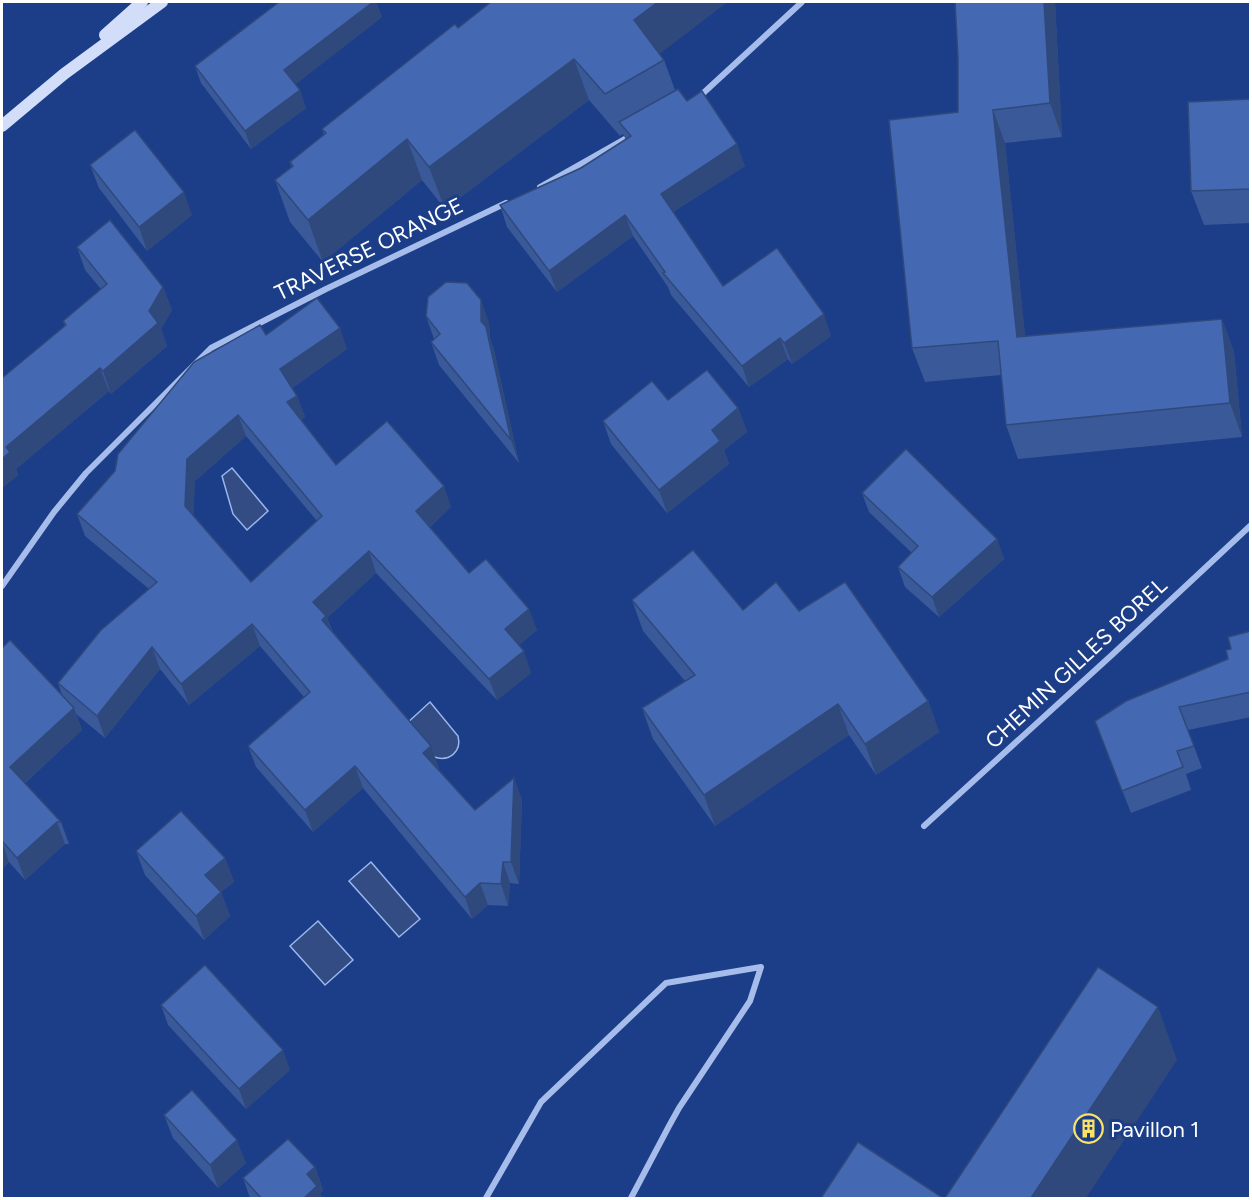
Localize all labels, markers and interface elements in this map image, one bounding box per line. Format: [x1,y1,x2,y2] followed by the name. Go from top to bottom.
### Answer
[270,192,468,306] street label: TRAVERSE ORANGE
[980,571,1173,754] street label: CHEMIN GILLES BOREL
[1073,1113,1105,1145] building icon: Pavillon 1
[1110,1116,1199,1143] place label: Pavillon 1

